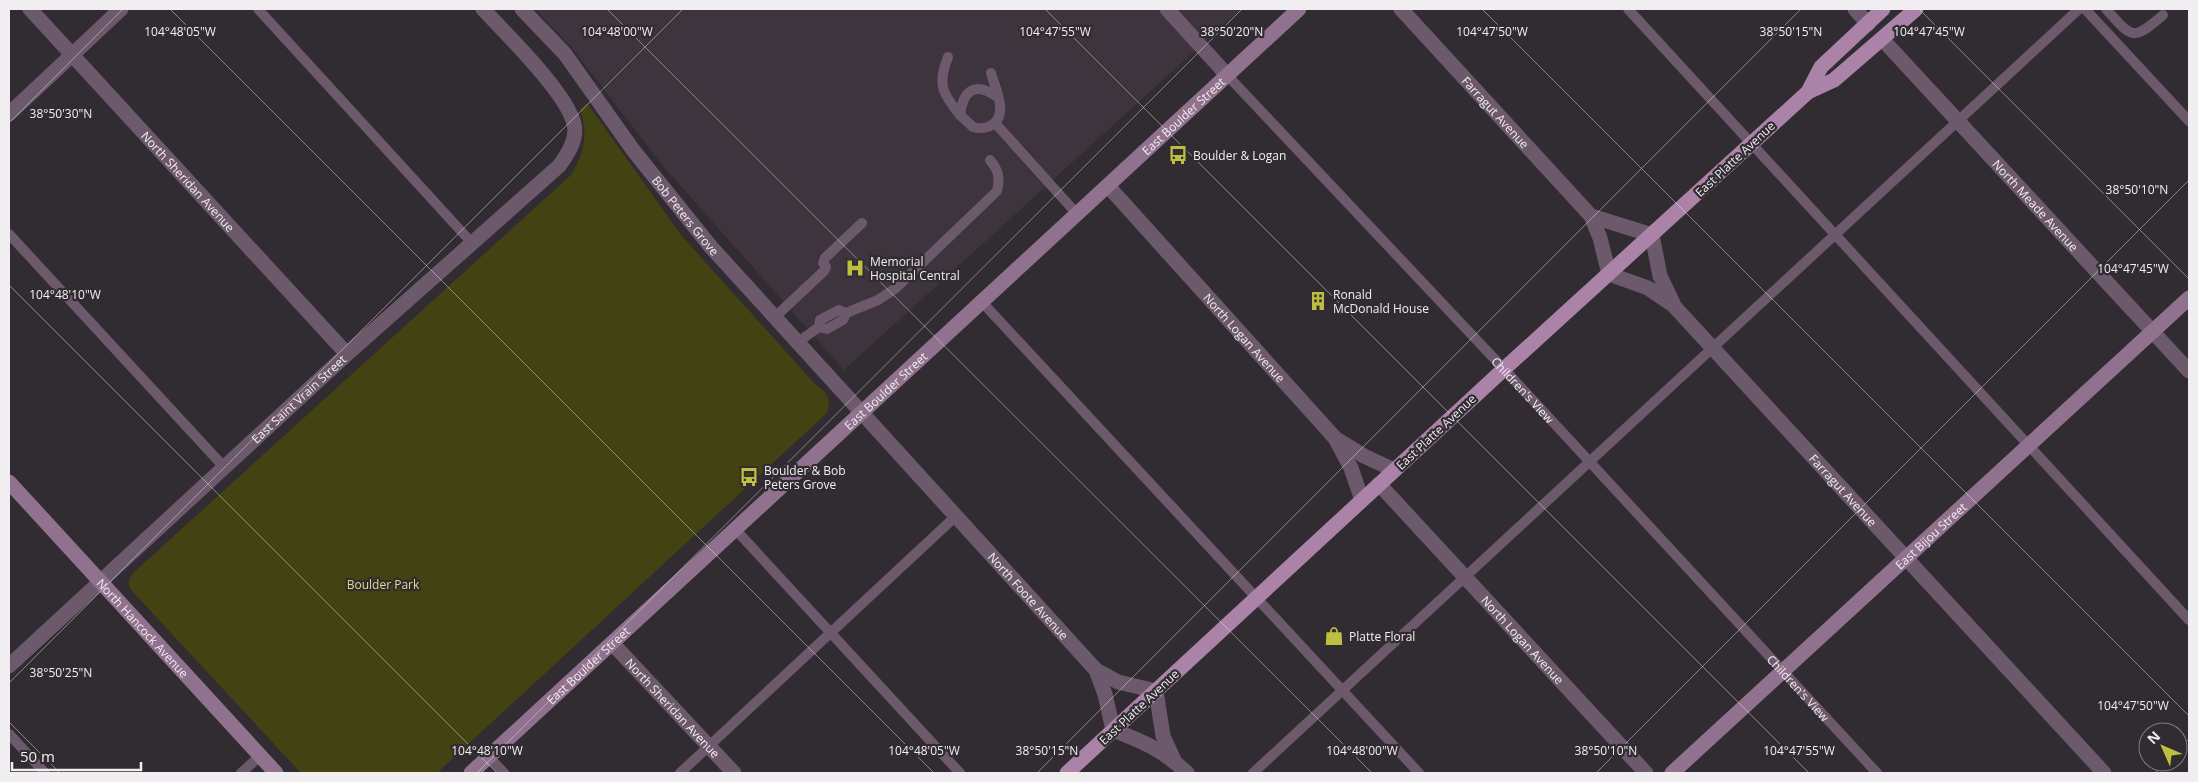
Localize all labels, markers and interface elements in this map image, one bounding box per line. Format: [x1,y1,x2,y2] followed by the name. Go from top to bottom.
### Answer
[144,23,216,40] text: 104°48'05"W
[581,23,653,40] text: 104°48'00"W
[1019,23,1091,40] text: 104°47'55"W
[1201,23,1263,40] text: 38°50'20"N
[1456,23,1528,40] text: 104°47'50"W
[1760,23,1822,40] text: 38°50'15"N
[1893,23,1965,40] text: 104°47'45"W
[1458,72,1533,152] street label: Farragut Avenue
[1138,73,1228,159] street label: East Boulder Street
[30,105,92,122] text: 38°50'30"N
[1691,117,1779,201] street label: East Platte Avenue
[138,127,239,235] street label: North Sheridan Avenue
[1167,144,1189,166] bus stop icon: Boulder & Logan
[1193,147,1286,164] place label: Boulder & Logan
[1989,156,2083,255] street label: North Meade Avenue
[648,172,723,259] street label: Bob Peters Grove
[2106,181,2168,198] text: 38°50'10"N
[870,253,960,284] place label: Memorial Hospital Central
[844,257,866,279] hospital icon: Memorial Hospital Central
[2097,260,2169,277] text: 104°47'45"W
[29,286,101,303] text: 104°48'10"W
[1333,286,1429,317] place label: Ronald McDonald House
[1200,289,1289,386] street label: North Logan Avenue
[1307,290,1329,312] building icon: Ronald McDonald House
[840,348,931,433] street label: East Boulder Street
[247,351,350,447] street label: East Saint Vrain Street
[1488,353,1559,427] street label: Children's View
[1392,390,1480,474] street label: East Platte Avenue
[1806,450,1881,530] street label: Farragut Avenue
[764,462,846,493] place label: Boulder & Bob Peters Grove
[738,466,760,488] bus stop icon: Boulder & Bob Peters Grove
[1891,498,1970,573] street label: East Bijou Street
[984,548,1073,643] street label: North Foote Avenue
[93,575,193,681] street label: North Hancock Avenue
[347,576,420,593] park label: Boulder Park
[1478,592,1568,688] street label: North Logan Avenue
[543,622,633,708] street label: East Boulder Street
[1323,625,1345,647] shop icon: Platte Floral
[1349,628,1415,645] place label: Platte Floral
[1763,651,1834,725] street label: Children's View
[622,654,724,762] street label: North Sheridan Avenue
[30,664,92,681] text: 38°50'25"N
[1095,665,1183,749] street label: East Platte Avenue
[2097,697,2169,714] text: 104°47'50"W
[2138,722,2188,772] north arrow
[2143,727,2164,748] text: N
[12,740,141,772] scale bar
[451,742,523,759] text: 104°48'10"W
[888,742,960,759] text: 104°48'05"W
[1016,742,1078,759] text: 38°50'15"N
[1326,742,1398,759] text: 104°48'00"W
[1575,742,1637,759] text: 38°50'10"N
[1763,742,1835,759] text: 104°47'55"W
[20,746,55,766] text: 50 m

